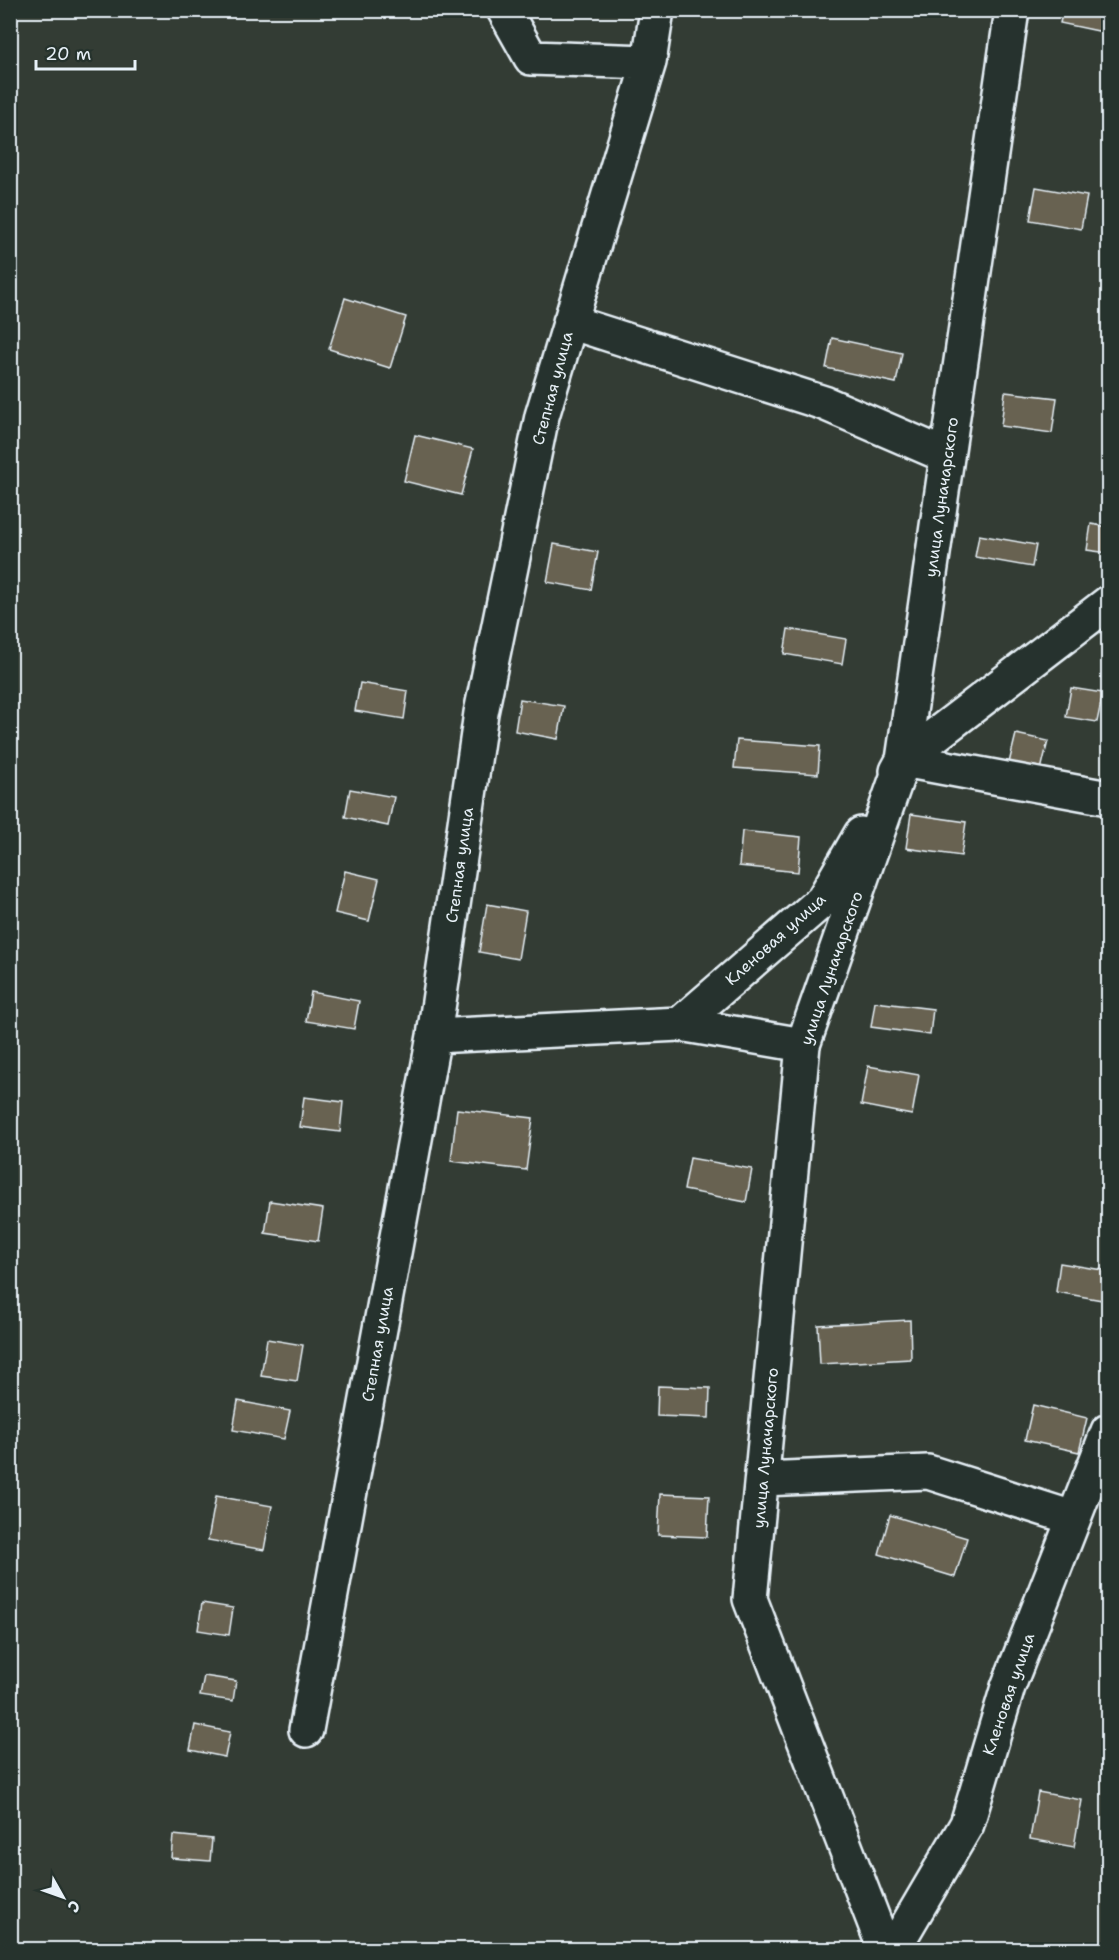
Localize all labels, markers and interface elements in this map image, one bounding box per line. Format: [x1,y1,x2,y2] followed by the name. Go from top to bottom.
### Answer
[36,33,135,71] scale bar
[45,42,91,66] text: 20 m
[527,329,578,447] street label: Степная улица
[920,416,963,578] street label: улица Луначарского
[441,806,478,924] street label: Степная улица
[795,888,868,1048] street label: улица Луначарского
[721,889,830,990] street label: Кленовая улица
[357,1285,398,1403] street label: Степная улица
[748,1367,783,1529] street label: улица Луначарского
[978,1630,1039,1758] street label: Кленовая улица
[33,1867,93,1927] north arrow
[63,1896,85,1917] text: С

